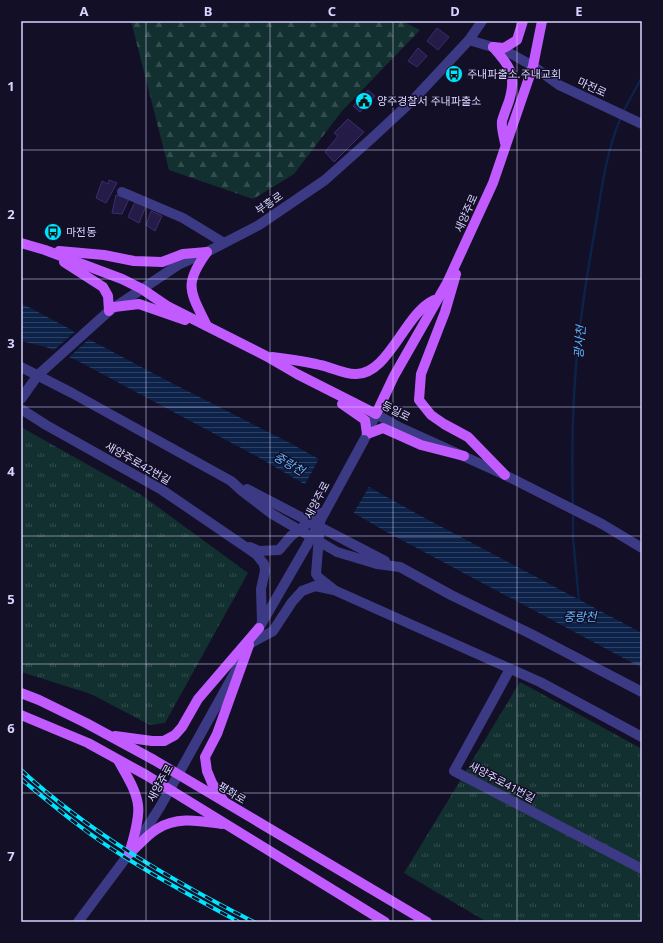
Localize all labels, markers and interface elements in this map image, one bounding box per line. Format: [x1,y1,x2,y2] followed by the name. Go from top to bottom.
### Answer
[80,2,89,20] text: A
[204,2,212,20] text: B
[328,2,336,20] text: C
[450,2,460,20] text: D
[575,2,583,20] text: E
[444,64,464,84] bus stop icon: 주내파출소.주내교회
[467,66,561,81] place label: 주내파출소.주내교회
[575,73,609,100] street label: 마전로
[7,77,15,95] text: 1
[354,91,374,111] public building icon: 양주경찰서 주내파출소
[377,93,481,108] place label: 양주경찰서 주내파출소
[252,188,286,217] street label: 부흥로
[450,191,481,234] street label: 새양주로
[7,205,15,223] text: 2
[43,222,63,242] bus stop icon: 마전동
[66,224,96,239] place label: 마전동
[570,323,589,359] water label: 광사천
[7,334,15,352] text: 3
[379,397,413,424] street label: 동일로
[103,438,174,487] street label: 새양주로42번길
[271,448,310,480] water label: 중랑천
[7,462,15,480] text: 4
[300,478,333,521] street label: 새양주로
[7,590,15,608] text: 5
[563,608,599,625] water label: 중랑천
[7,719,15,737] text: 6
[466,758,538,805] street label: 새양주로41번길
[143,761,176,804] street label: 새양주로
[215,778,249,807] street label: 평화로
[7,847,15,865] text: 7

